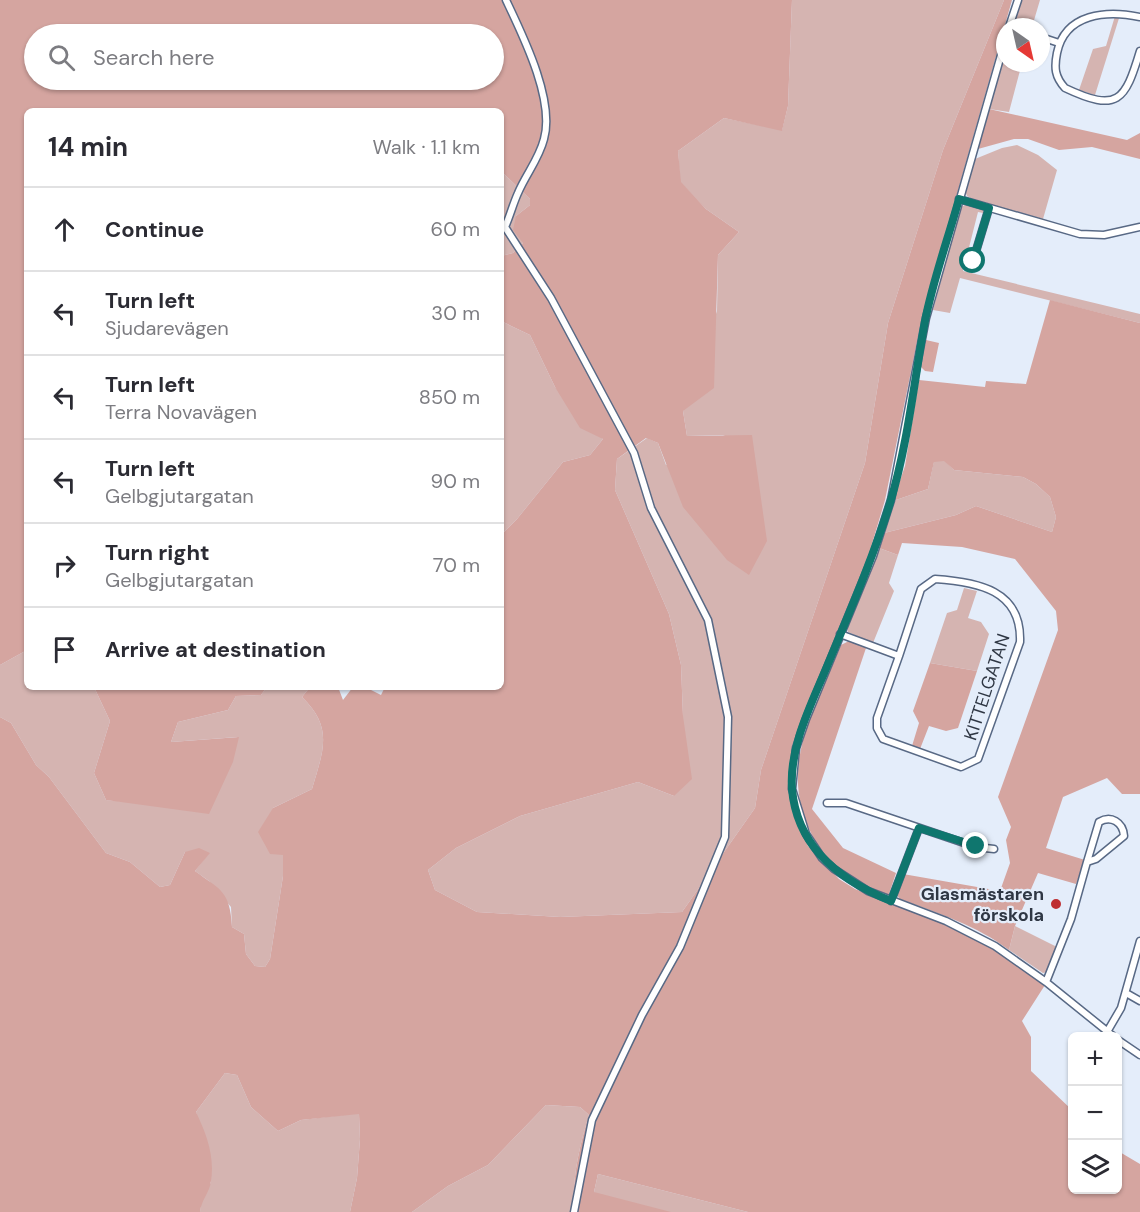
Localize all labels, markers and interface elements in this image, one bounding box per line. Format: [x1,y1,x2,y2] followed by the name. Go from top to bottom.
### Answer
[996,18,1050,72] north arrow
[24,24,504,90] search box
[45,41,78,74] icon: search
[93,43,214,72] text: Search here
[48,130,128,164] text: 14 min
[372,134,480,160] text: Walk · 1.1 km
[48,213,81,246] icon: ahead
[105,215,204,244] text: Continue
[431,216,480,242] text: 60 m
[959,247,985,273] route start
[105,286,195,315] text: Turn left
[48,297,81,330] icon: left
[431,300,480,326] text: 30 m
[105,315,229,341] text: Sjudarevägen
[105,370,195,399] text: Turn left
[48,381,81,414] icon: left
[419,384,480,410] text: 850 m
[105,399,257,425] text: Terra Novavägen
[105,454,195,483] text: Turn left
[48,465,81,498] icon: left
[431,468,480,494] text: 90 m
[105,483,254,509] text: Gelbgjutargatan
[105,538,210,567] text: Turn right
[48,549,81,582] icon: right
[433,552,480,578] text: 70 m
[105,567,254,593] text: Gelbgjutargatan
[958,631,1016,743] street label: KITTELGATAN
[48,633,81,666] icon: arrive
[105,635,326,664] text: Arrive at destination
[962,832,988,858] route end
[921,882,1044,927] place label: Glasmästaren förskola
[1049,897,1063,911] marker: Glasmästaren förskola
[1068,1032,1122,1194] map controls
[1068,1032,1122,1086] button: +
[1068,1086,1122,1140] button: −
[1068,1140,1122,1194] button: layers

